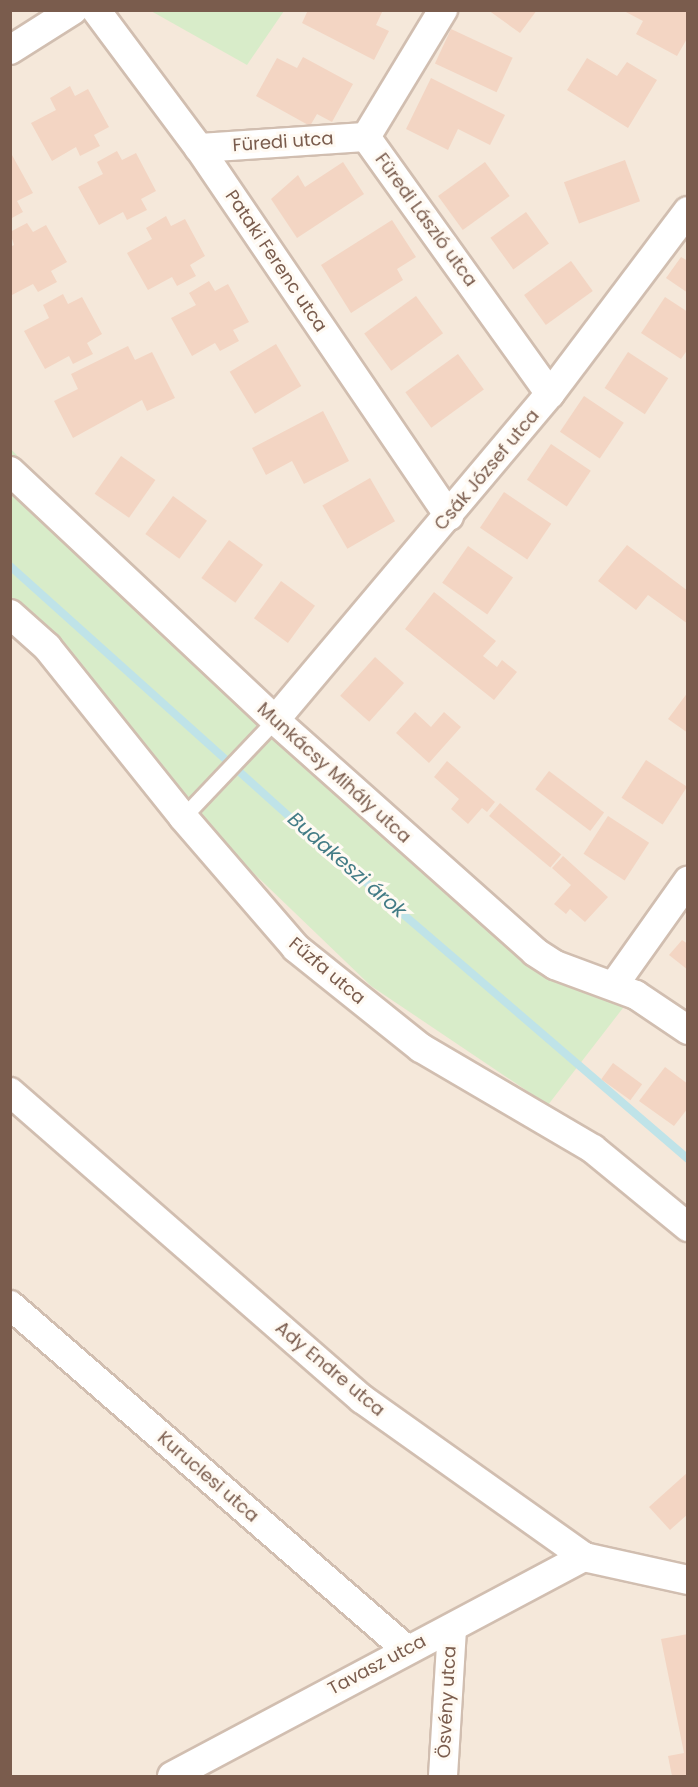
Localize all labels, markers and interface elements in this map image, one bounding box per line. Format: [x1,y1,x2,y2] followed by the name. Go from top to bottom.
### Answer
[232,128,334,156] street label: Füredi utca
[370,149,482,291] street label: Füredi László utca
[221,186,331,336] street label: Pataki Ferenc utca
[430,405,544,535] street label: Csák József utca
[253,698,415,848] street label: Munkácsy Mihály utca
[283,807,411,923] water label: Budakeszi árok
[284,933,370,1009] street label: Fűzfa utca
[271,1317,389,1421] street label: Ady Endre utca
[153,1427,263,1527] street label: Kuruclesi utca
[324,1630,430,1700] street label: Tavasz utca
[433,1645,461,1759] street label: Ösvény utca

